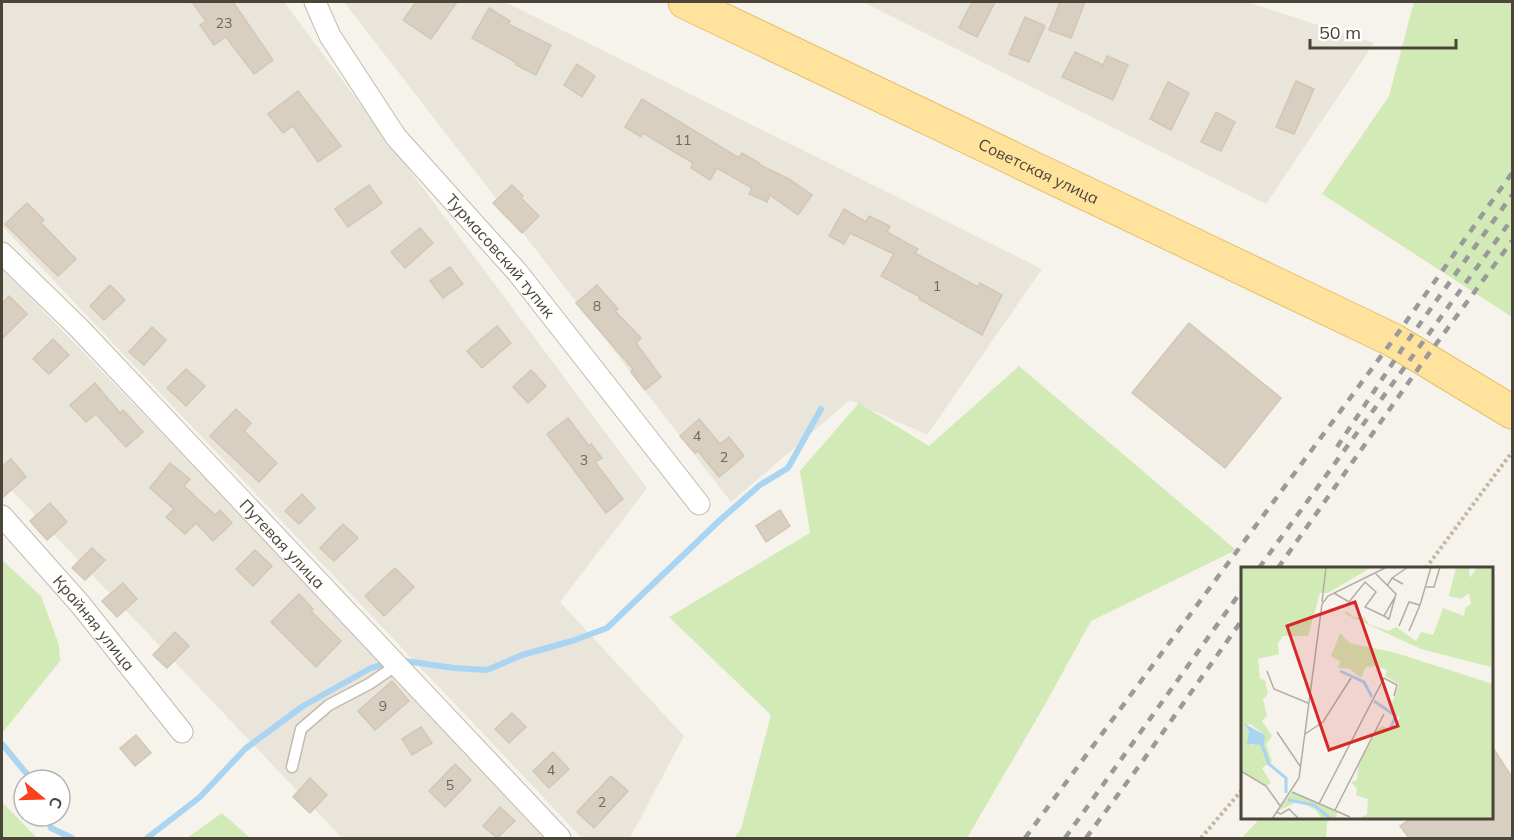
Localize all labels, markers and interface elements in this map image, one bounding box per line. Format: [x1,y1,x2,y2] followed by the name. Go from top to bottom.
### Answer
[1310,12,1456,50] scale bar
[216,14,232,32] house number: 23
[1319,21,1361,44] text: 50 m
[675,131,691,149] house number: 11
[975,134,1102,208] street label: Советская улица
[442,189,560,322] street label: Турмасовский тупик
[933,277,941,295] house number: 1
[593,297,601,315] house number: 8
[693,427,702,445] house number: 4
[720,448,728,466] house number: 2
[580,451,588,469] house number: 3
[236,495,329,593] street label: Путевая улица
[1241,567,1493,819] inset map
[49,571,139,675] street label: Крайняя улица
[379,697,387,715] house number: 9
[547,761,556,779] house number: 4
[12,768,72,828] north arrow
[446,776,454,794] house number: 5
[598,793,606,811] house number: 2
[45,794,67,811] text: С

